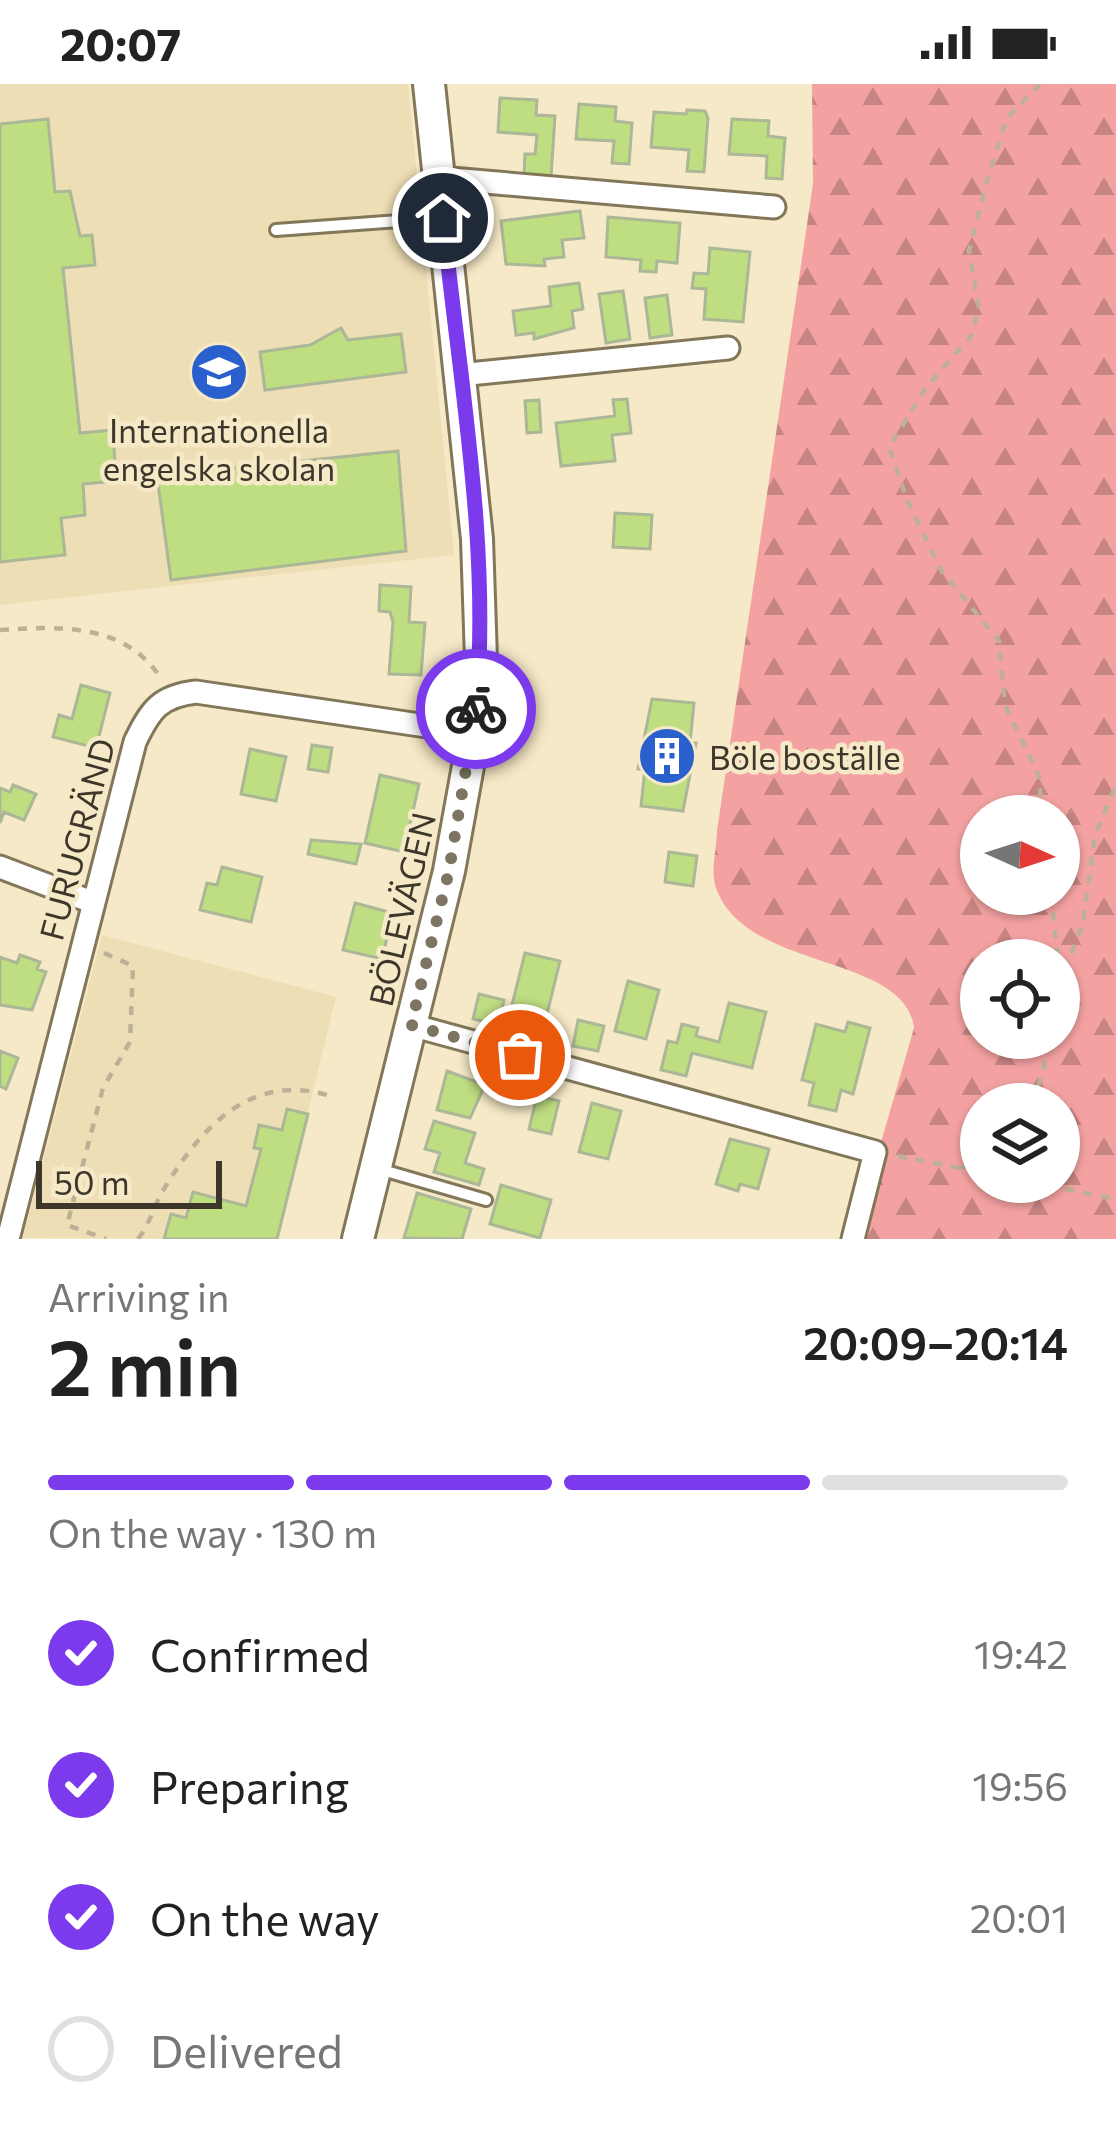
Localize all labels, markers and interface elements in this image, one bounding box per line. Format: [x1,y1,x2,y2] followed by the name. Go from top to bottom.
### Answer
[60,15,181,70] text: 20:07
[392,167,494,269] pin
[410,185,476,251] icon: home
[188,341,250,403] school or university icon: Internationella engelska skolan
[103,409,335,488] place label: Internationella engelska skolan
[416,649,536,769] courier
[443,676,509,742] icon: bike
[636,725,698,787] building icon: Böle boställe
[29,734,123,944] street label: FURUGRÄND
[709,736,901,777] place label: Böle boställe
[960,795,1080,915] north arrow
[960,795,1080,1203] map controls
[359,808,443,1010] street label: BÖLEVÄGEN
[960,939,1080,1059] button: locate
[469,1004,571,1106] pin
[487,1022,553,1088] icon: bag
[960,1083,1080,1203] button: layers
[36,1155,222,1208] scale bar
[54,1161,130,1202] text: 50 m
[48,1272,229,1320] text: Arriving in
[803,1314,1068,1369] text: 20:09–20:14
[48,1317,241,1412] text: 2 min
[48,1508,377,1556] text: On the way · 130 m
[48,1620,114,1686] icon: check
[150,1626,370,1681] text: Confirmed
[974,1629,1068,1677] text: 19:42
[48,1752,114,1818] icon: check
[150,1758,349,1813] text: Preparing
[972,1761,1068,1809] text: 19:56
[48,1884,114,1950] icon: check
[150,1890,380,1945] text: On the way
[970,1893,1068,1941] text: 20:01
[150,2022,343,2077] text: Delivered

